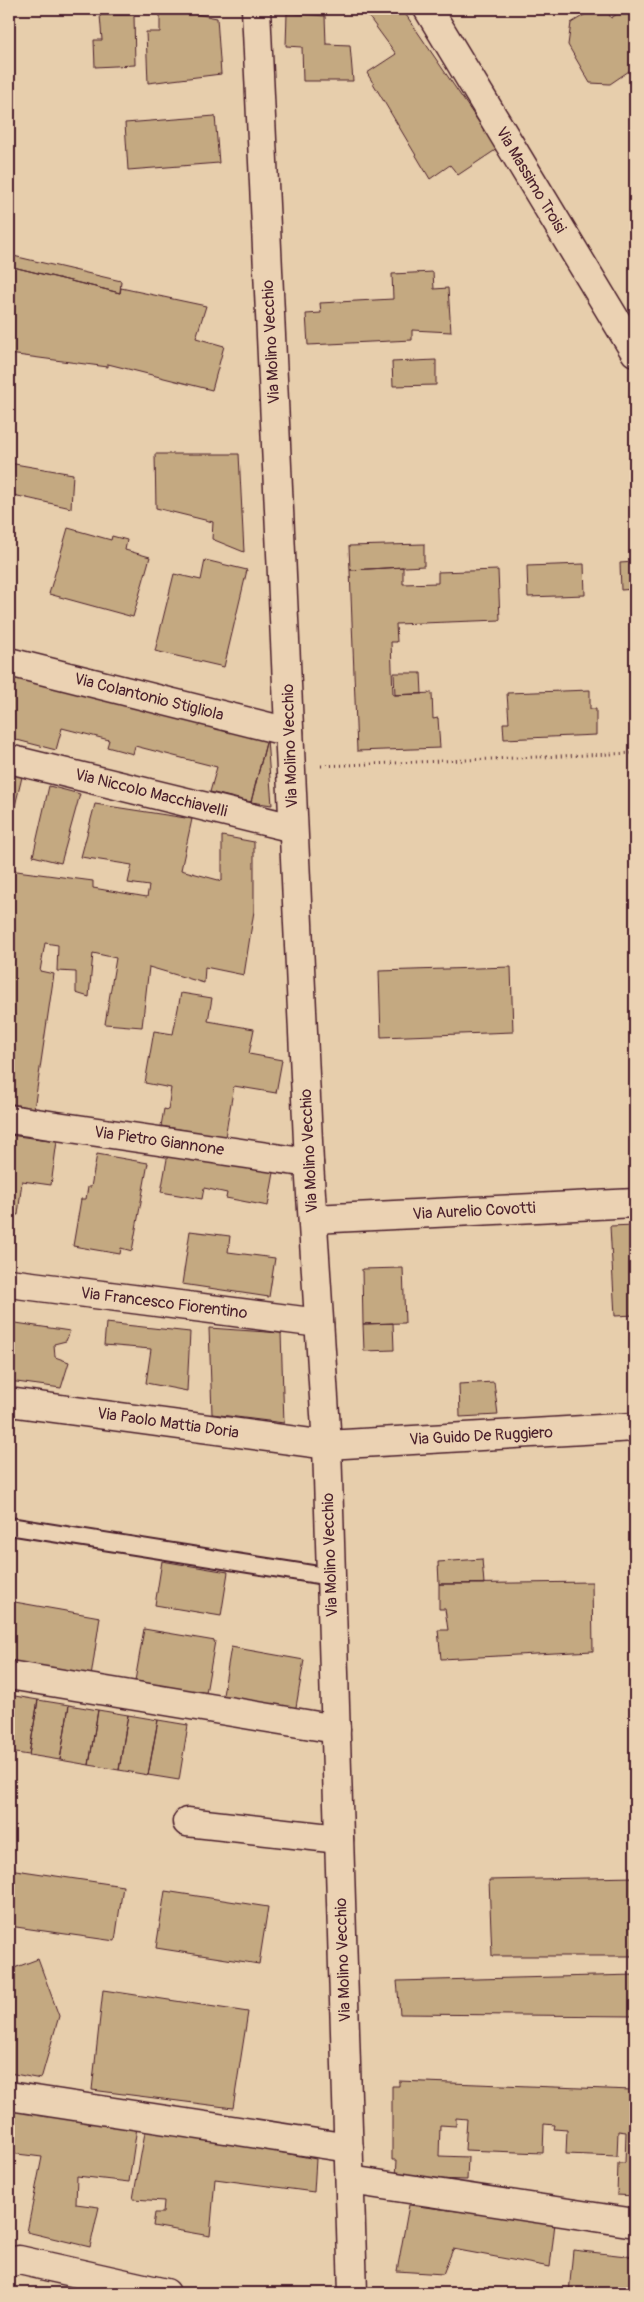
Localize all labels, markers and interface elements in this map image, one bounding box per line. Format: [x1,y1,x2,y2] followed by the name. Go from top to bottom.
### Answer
[491,123,571,237] street label: Via Massimo Troisi
[258,279,284,405] street label: Via Molino Vecchio
[72,669,226,725] street label: Via Colantonio Stigliola
[278,683,302,808] street label: Via Molino Vecchio
[73,764,229,822] street label: Via Niccolo Macchiavelli
[296,1088,322,1214] street label: Via Molino Vecchio
[93,1122,225,1160] street label: Via Pietro Giannone
[412,1198,536,1224] street label: Via Aurelio Covotti
[79,1283,249,1323] street label: Via Francesco Fiorentino
[96,1403,240,1443] street label: Via Paolo Mattia Doria
[409,1422,554,1450] street label: Via Guido De Ruggiero
[318,1492,342,1617] street label: Via Molino Vecchio
[331,1897,355,2022] street label: Via Molino Vecchio

